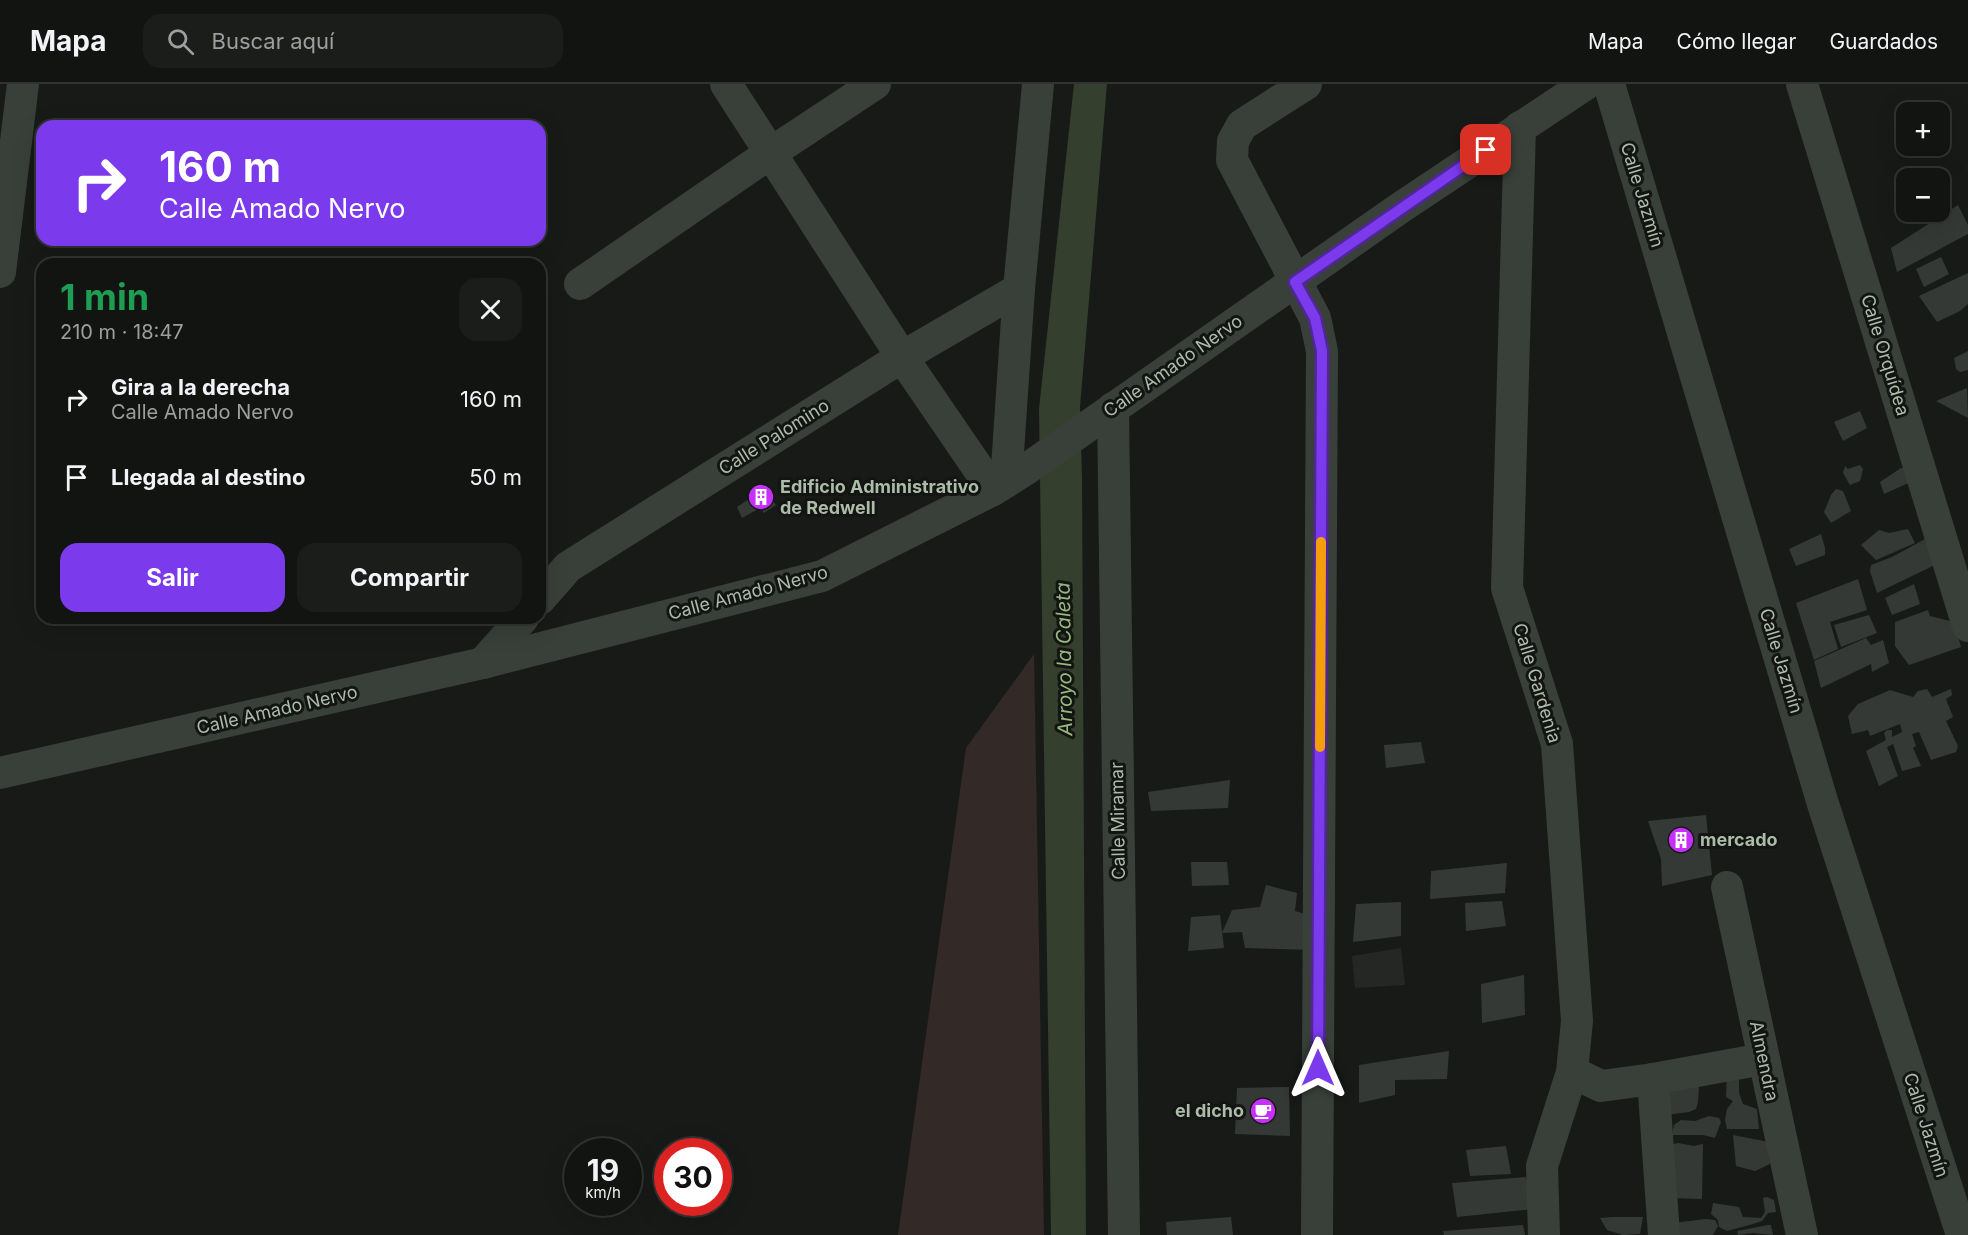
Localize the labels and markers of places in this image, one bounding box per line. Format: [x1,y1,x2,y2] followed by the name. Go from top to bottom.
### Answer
[1460,124,1511,175] pin
[780,476,979,518] place label: Edificio Administrativo de Redwell
[746,482,776,512] building icon: Edificio Administrativo de Redwell
[1666,825,1696,855] building icon: mercado
[1700,829,1778,850] place label: mercado
[1248,1096,1278,1126] cafe icon: el dicho
[1175,1100,1244,1121] place label: el dicho

